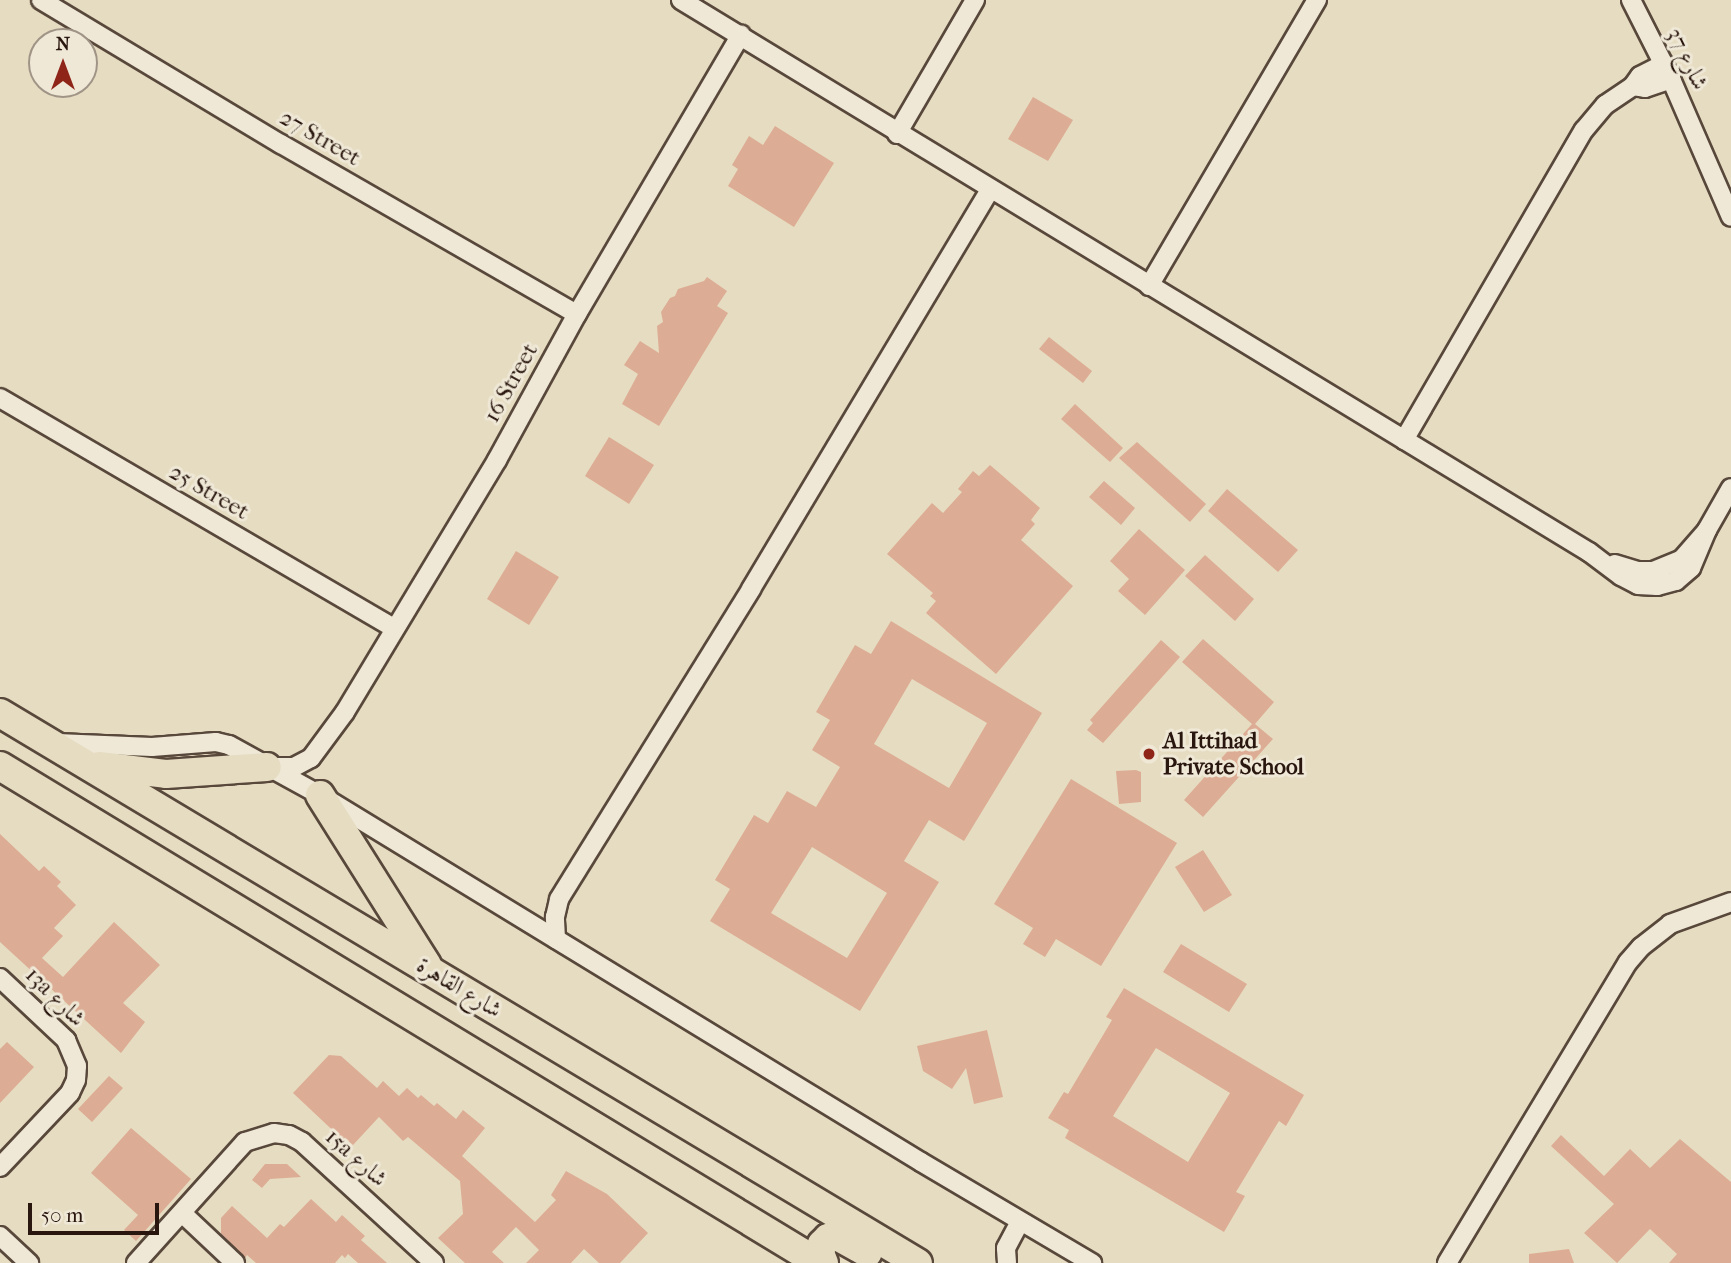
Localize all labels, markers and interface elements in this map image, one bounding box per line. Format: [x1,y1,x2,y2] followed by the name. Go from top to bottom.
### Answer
[1660,24,1714,94] street label: شارع 37
[28,28,98,98] north arrow
[56,33,70,55] text: N
[275,104,365,172] street label: 27 Street
[478,339,544,427] street label: 16 Street
[164,458,254,526] street label: 25 Street
[1163,727,1304,781] place label: Al Ittihad Private School
[1141,746,1157,762] marker: Al Ittihad Private School
[411,952,507,1024] street label: شارع القاهرة
[19,961,91,1033] street label: 13a شارع
[319,1123,393,1193] street label: 15a شارع
[32,1190,163,1234] scale bar
[41,1203,84,1227] text: 50 m

